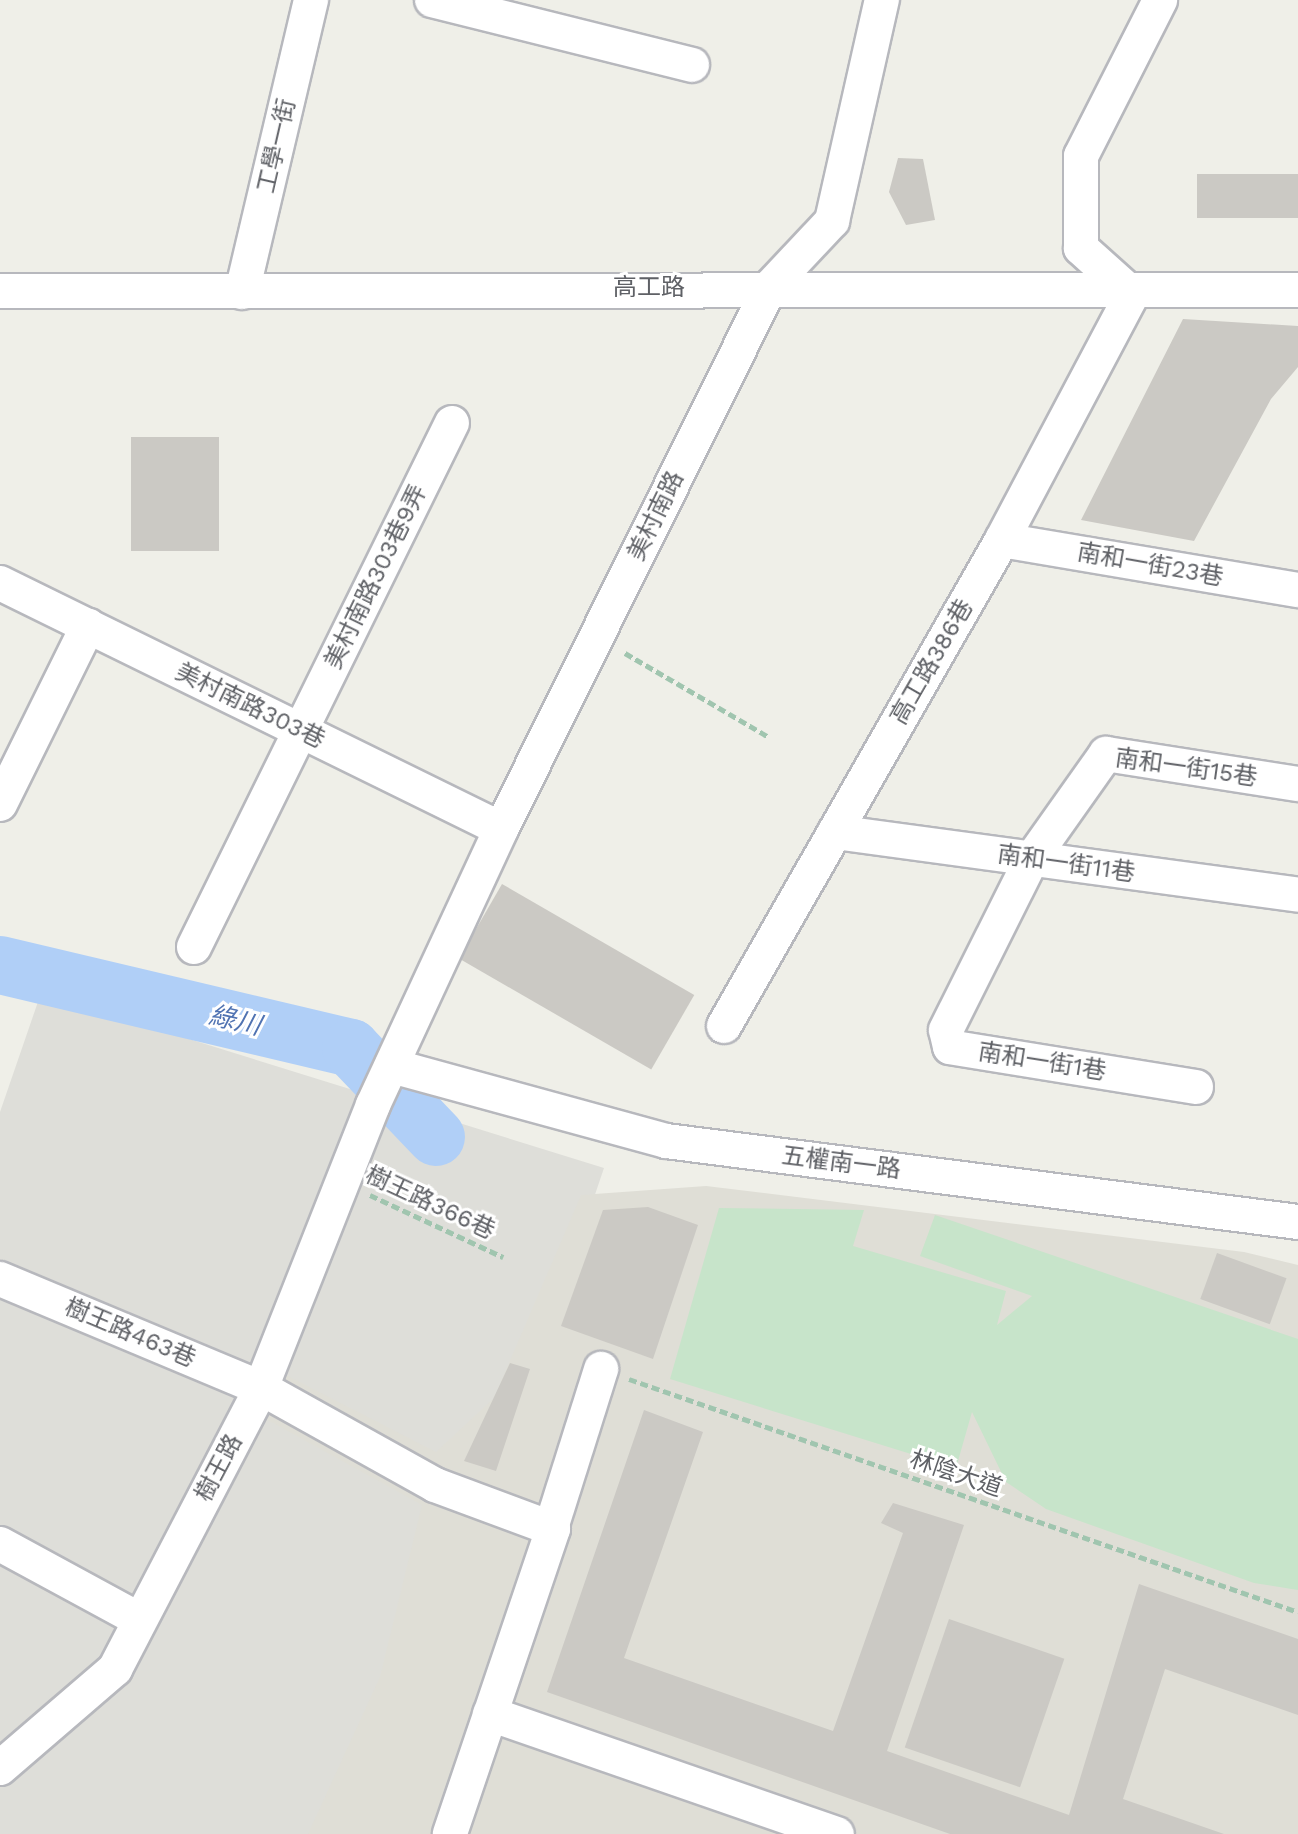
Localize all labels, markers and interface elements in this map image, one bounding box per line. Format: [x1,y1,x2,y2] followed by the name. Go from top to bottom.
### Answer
[252,96,302,196] street label: 工學一街
[613,274,685,302] street label: 高工路
[622,467,690,565] street label: 美村南路
[319,480,433,674] street label: 美村南路303巷9弄
[1075,538,1225,592] street label: 南和一街23巷
[885,594,979,730] street label: 高工路386巷
[171,657,329,755] street label: 美村南路303巷
[1113,744,1259,792] street label: 南和一街15巷
[995,840,1137,888] street label: 南和一街11巷
[206,1000,264,1042] water label: 綠川
[976,1038,1108,1086] street label: 南和一街1巷
[780,1141,902,1185] street label: 五權南一路
[361,1161,499,1245] street label: 樹王路366巷
[60,1293,200,1373] street label: 樹王路463巷
[189,1429,249,1507] street label: 樹王路
[906,1445,1006,1503] street label: 林陰大道

